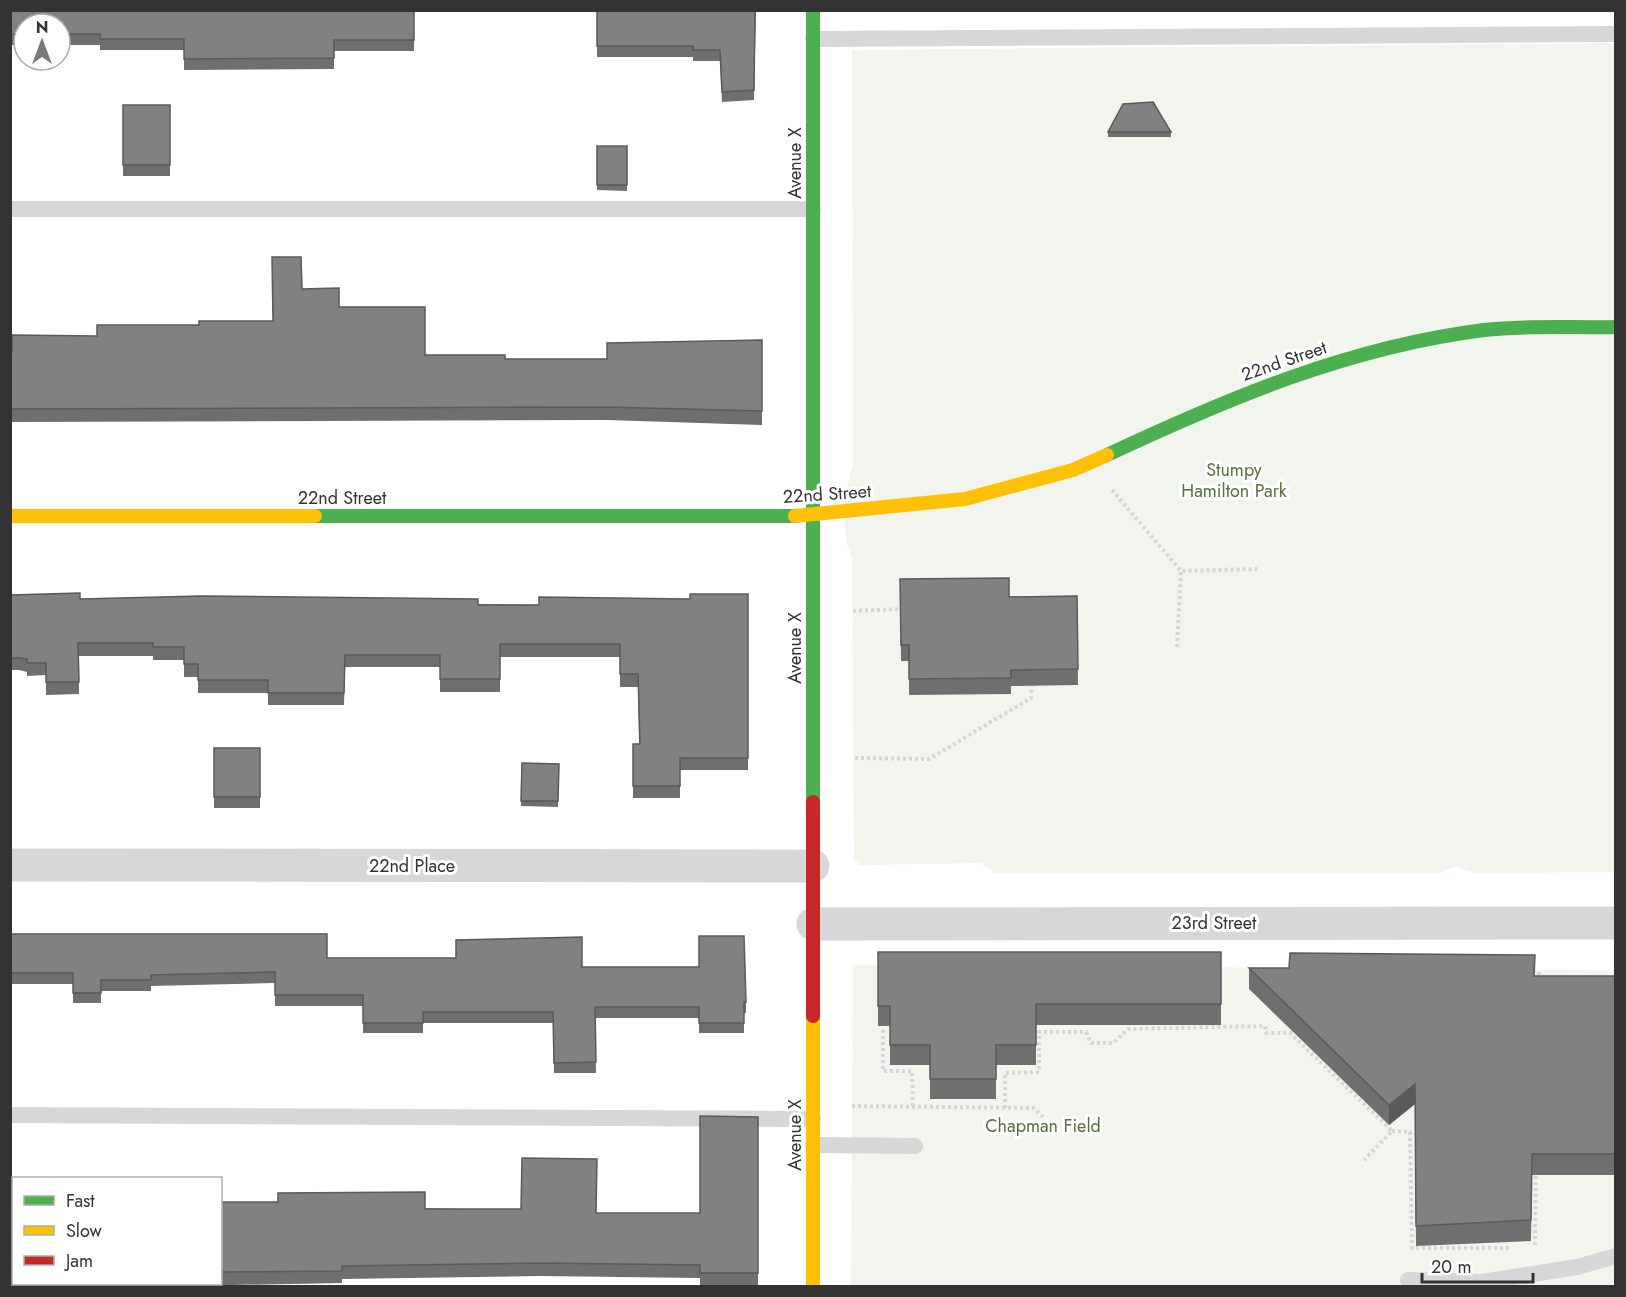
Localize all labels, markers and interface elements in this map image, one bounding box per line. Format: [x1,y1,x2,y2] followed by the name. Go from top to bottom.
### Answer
[12,12,72,72] north arrow
[36,16,48,39] text: N
[782,127,808,199] street label: Avenue X
[1238,334,1331,388] street label: 22nd Street
[1181,457,1287,504] park label: Stumpy Hamilton Park
[782,478,873,510] street label: 22nd Street
[298,485,387,511] street label: 22nd Street
[782,612,808,684] street label: Avenue X
[369,853,455,879] street label: 22nd Place
[1172,910,1257,936] street label: 23rd Street
[782,1099,808,1171] street label: Avenue X
[985,1113,1101,1139] park label: Chapman Field
[12,1177,222,1285] legend
[66,1188,95,1214] text: Fast
[66,1218,103,1244] text: Slow
[1422,1246,1533,1284] scale bar
[64,1248,93,1274] text: Jam
[1431,1254,1471,1280] text: 20 m

